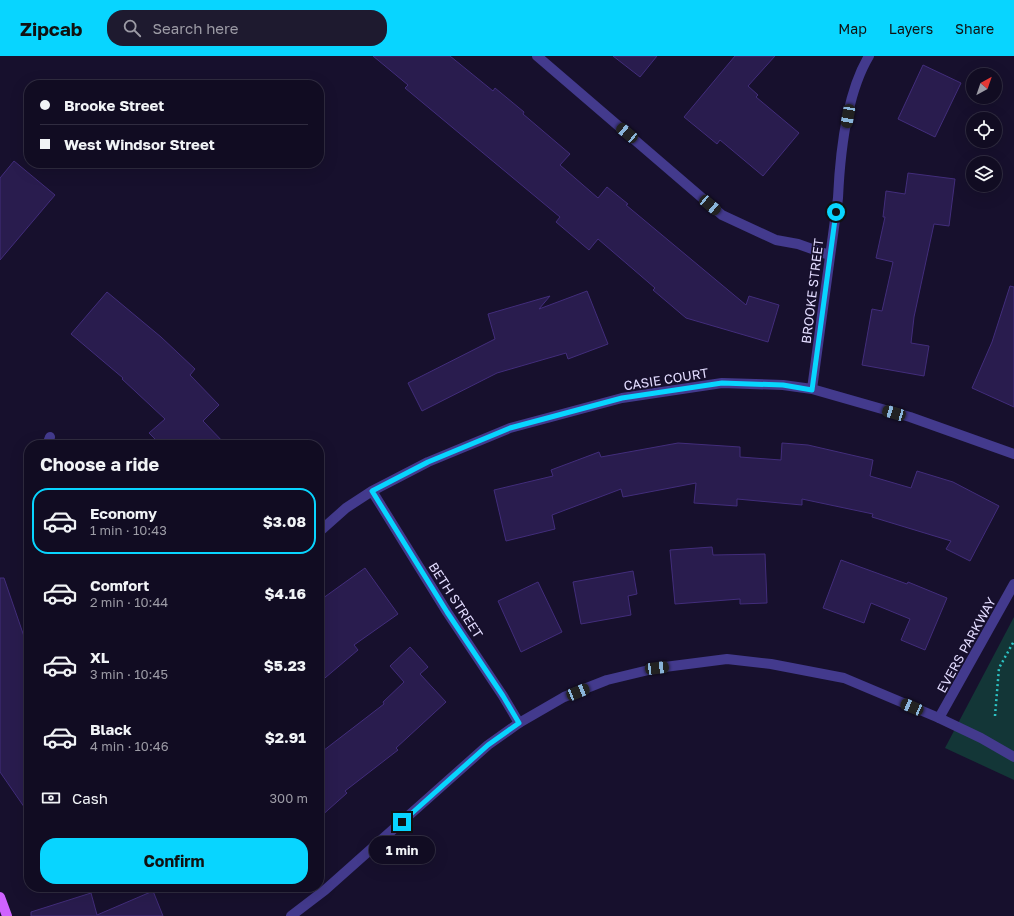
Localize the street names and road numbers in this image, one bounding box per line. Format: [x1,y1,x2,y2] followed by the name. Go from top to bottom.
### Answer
[798,237,826,345] street label: BROOKE STREET
[623,364,709,394] street label: CASIE COURT
[426,559,486,641] street label: BETH STREET
[933,594,999,696] street label: EVERS PARKWAY

